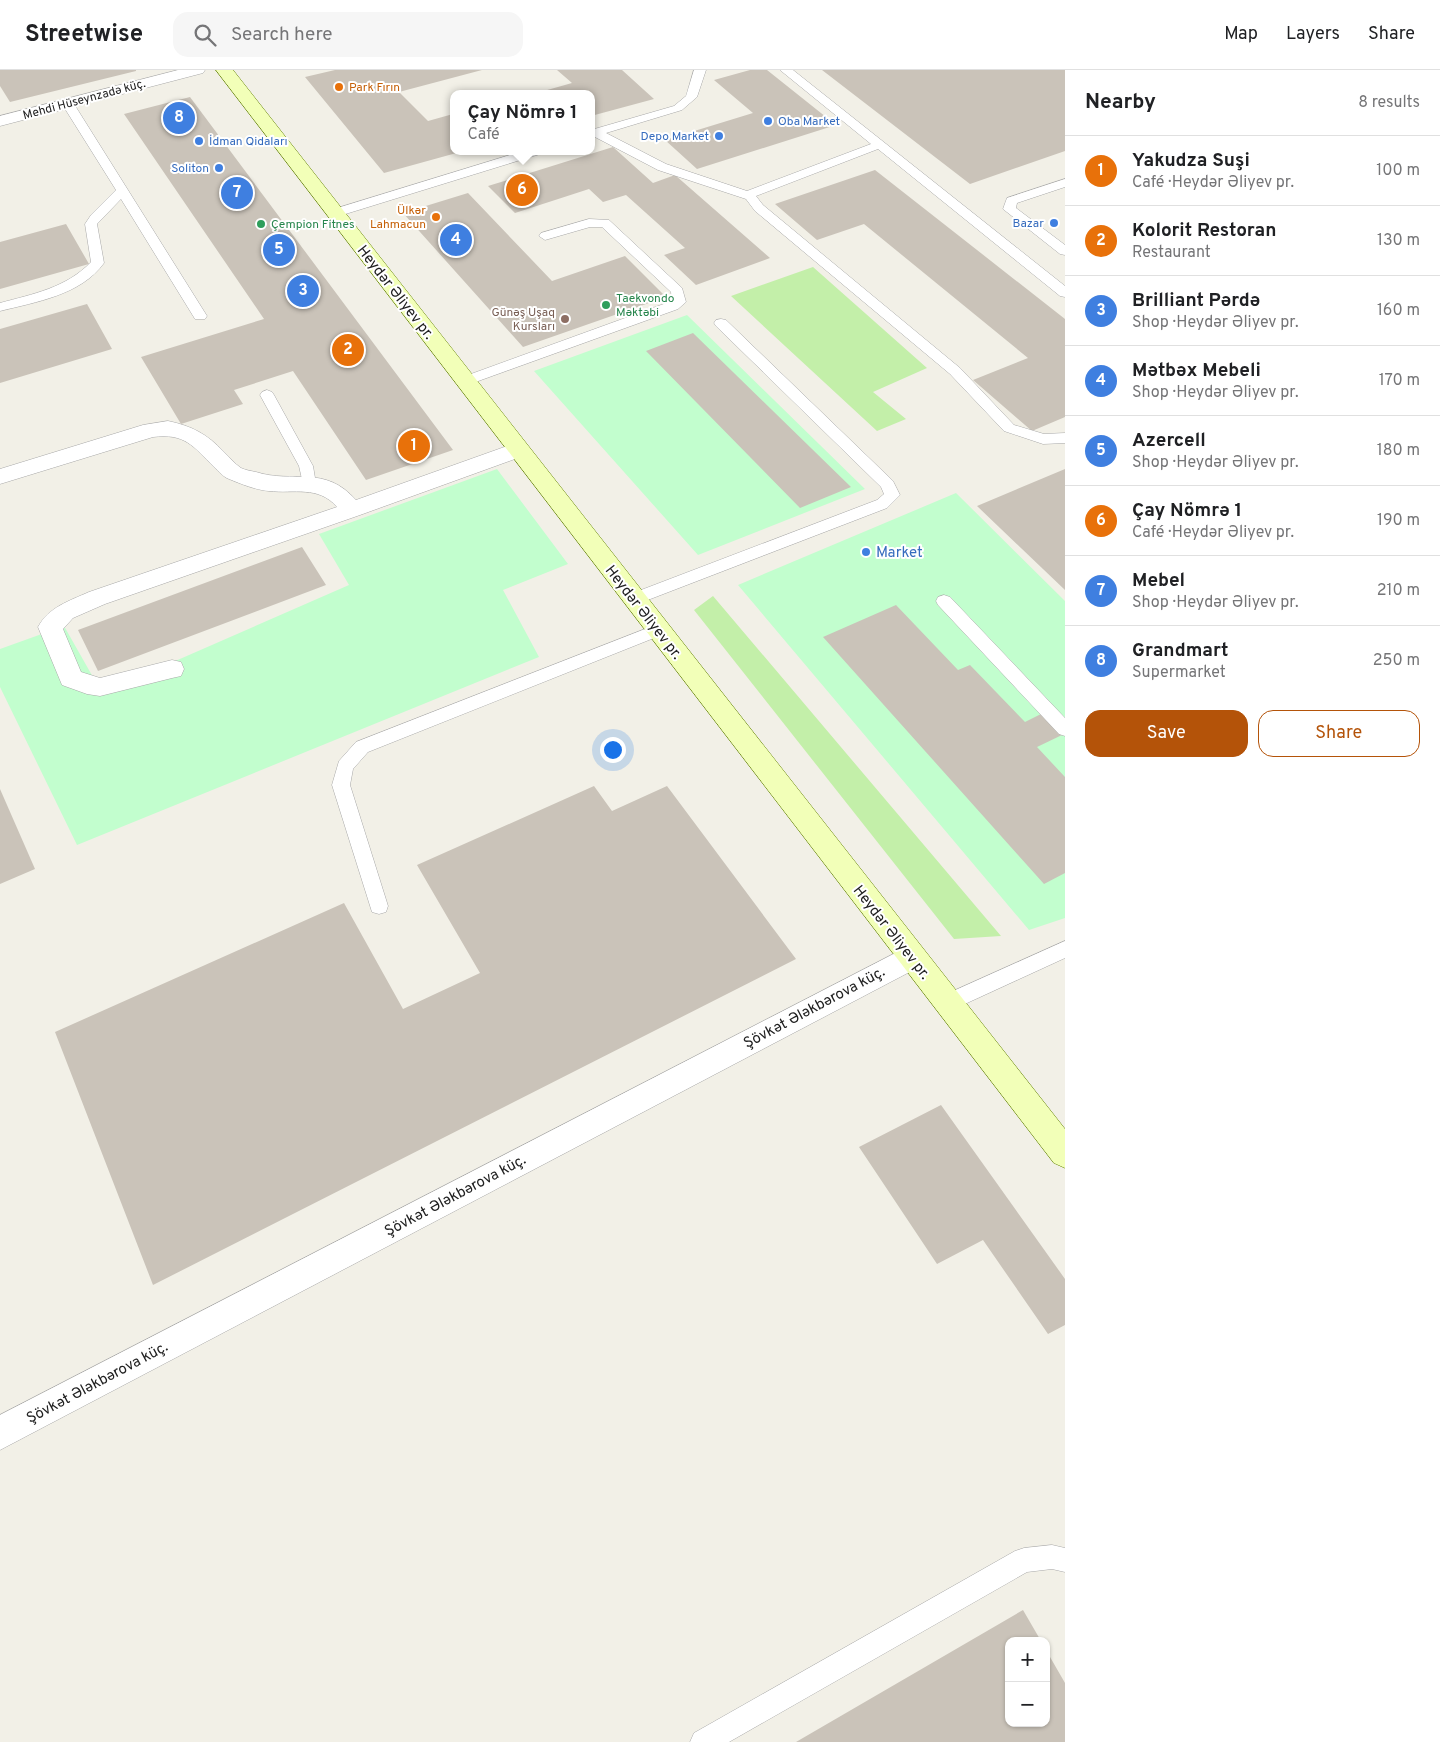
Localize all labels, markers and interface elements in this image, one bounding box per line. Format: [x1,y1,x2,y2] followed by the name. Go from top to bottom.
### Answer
[173,12,523,57] search box
[25,20,143,50] text: Streetwise
[191,21,219,49] icon: search
[231,23,333,47] text: Search here
[1224,23,1258,46] text: Map
[1286,23,1340,46] text: Layers
[1368,23,1415,46] text: Share
[21,76,148,124] street label: Mehdi Hüseynzadə küç.
[349,80,400,96] place label: Park Fırın
[333,81,345,93] marker: Park Fırın
[1085,89,1156,116] text: Nearby
[450,90,595,155] popup
[1358,93,1420,113] text: 8 results
[163,99,195,137] pin: 8
[467,101,578,125] text: Çay Nömrə 1
[778,114,840,130] place label: Oba Market
[762,115,774,127] marker: Oba Market
[467,125,500,145] text: Café
[641,129,709,145] place label: Depo Market
[713,130,725,142] marker: Depo Market
[209,134,288,150] place label: İdman Qidaları
[193,135,205,147] marker: İdman Qidaları
[1132,149,1250,173] text: Yakudza Suşi
[171,161,209,177] place label: Soliton
[1098,161,1104,181] text: 1
[1376,161,1420,181] text: 100 m
[213,162,225,174] marker: Soliton
[506,171,538,209] pin: 6
[1132,173,1294,193] text: Café · Heydər Əliyev pr.
[221,174,253,212] pin: 7
[370,203,426,233] place label: Ülkər Lahmacun
[430,211,442,223] marker: Ülkər Lahmacun
[1013,216,1044,232] place label: Bazar
[271,217,355,233] place label: Çempion Fitnes
[1048,217,1060,229] marker: Bazar
[255,218,267,230] marker: Çempion Fitnes
[1132,219,1277,243] text: Kolorit Restoran
[440,221,472,259] pin: 4
[263,231,295,269] pin: 5
[1096,231,1106,251] text: 2
[1377,231,1420,251] text: 130 m
[352,242,438,344] street label: Heydər Əliyev pr.
[1132,243,1211,263] text: Restaurant
[287,272,319,310] pin: 3
[1132,289,1260,313] text: Brilliant Pərdə
[616,291,675,321] place label: Taekvondo Məktəbi
[600,299,612,311] marker: Taekvondo Məktəbi
[1096,301,1106,321] text: 3
[1377,301,1420,321] text: 160 m
[491,305,555,335] place label: Günəş Uşaq Kursları
[559,313,571,325] marker: Günəş Uşaq Kursları
[1132,313,1299,333] text: Shop · Heydər Əliyev pr.
[332,331,364,369] pin: 2
[1132,359,1261,383] text: Mətbəx Mebeli
[1096,371,1106,391] text: 4
[1379,371,1420,391] text: 170 m
[1132,383,1299,403] text: Shop · Heydər Əliyev pr.
[398,427,430,465] pin: 1
[1132,429,1206,453] text: Azercell
[1096,441,1106,461] text: 5
[1377,441,1420,461] text: 180 m
[1132,453,1299,473] text: Shop · Heydər Əliyev pr.
[1132,499,1242,523] text: Çay Nömrə 1
[1096,511,1106,531] text: 6
[1377,511,1420,531] text: 190 m
[1132,523,1294,543] text: Café · Heydər Əliyev pr.
[876,544,923,563] place label: Market
[860,546,872,558] marker: Market
[600,562,686,664] street label: Heydər Əliyev pr.
[1132,569,1185,593] text: Mebel
[1097,581,1105,601] text: 7
[1377,581,1420,601] text: 210 m
[1132,593,1299,613] text: Shop · Heydər Əliyev pr.
[1132,639,1228,663] text: Grandmart
[1096,651,1106,671] text: 8
[1373,651,1420,671] text: 250 m
[1132,663,1226,683] text: Supermarket
[1085,710,1248,757] button: Save
[1258,710,1420,757] button: Share
[600,737,626,763] your location
[848,882,934,984] street label: Heydər Əliyev pr.
[741,963,889,1054] street label: Şövkət Ələkbərova küç.
[382,1151,530,1242] street label: Şövkət Ələkbərova küç.
[24,1338,172,1429] street label: Şövkət Ələkbərova küç.
[1005,1637,1050,1727] map controls
[1005,1637,1050,1682] button: +
[1005,1682,1050,1727] button: −

